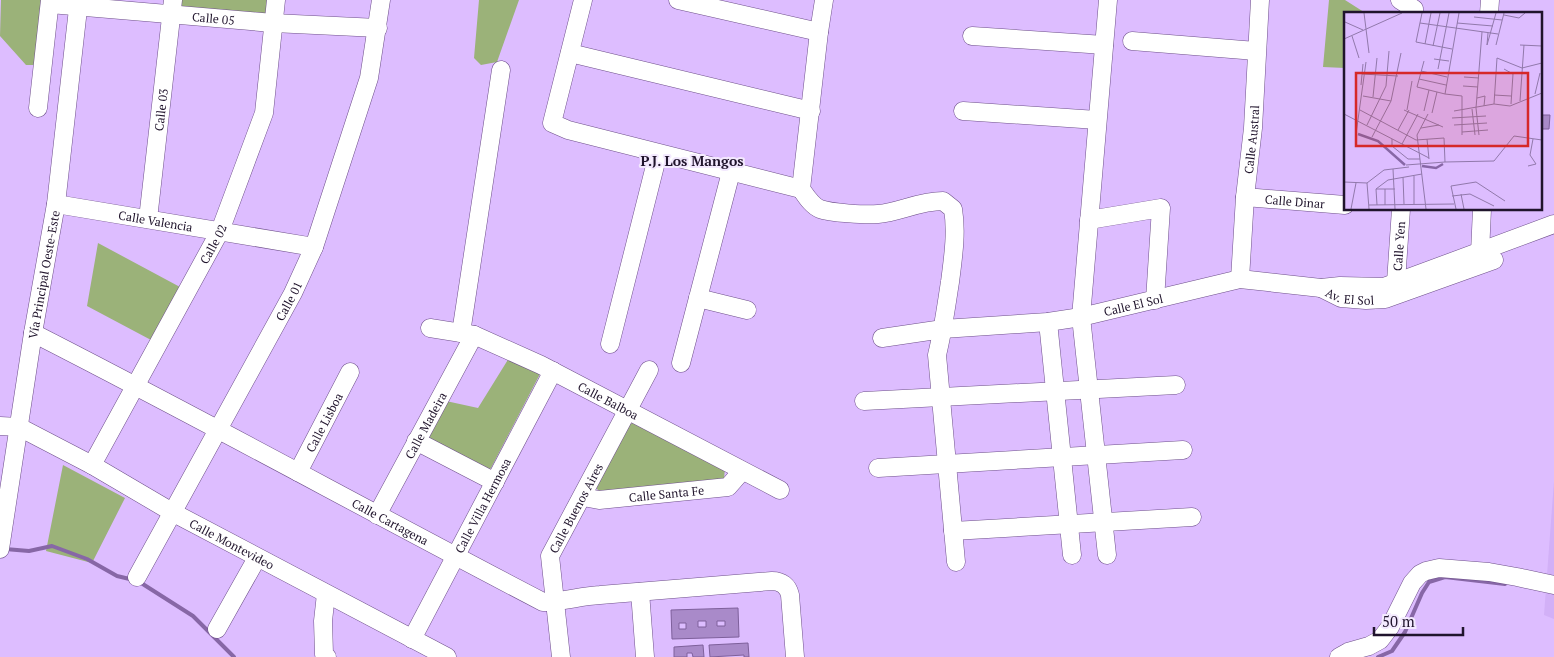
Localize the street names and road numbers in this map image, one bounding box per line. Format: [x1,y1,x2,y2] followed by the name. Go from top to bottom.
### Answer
[191,9,235,27] street label: Calle 05
[151,88,170,132] street label: Calle 03
[1240,104,1262,175] street label: Calle Austral
[1264,191,1326,211] street label: Calle Dinar
[117,207,194,234] street label: Calle Valencia
[25,209,62,340] street label: Vía Principal Oeste-Este
[1389,221,1408,271] street label: Calle Yen
[196,222,229,266] street label: Calle 02
[272,279,305,323] street label: Calle 01
[1323,284,1375,308] street label: Av. El Sol
[1102,290,1165,319] street label: Calle El Sol
[576,378,641,422] street label: Calle Balboa
[401,389,449,461] street label: Calle Madeira
[302,390,345,454] street label: Calle Lisboa
[451,455,513,556] street label: Calle Villa Hermosa
[546,460,606,556] street label: Calle Buenos Aires
[628,482,705,504] street label: Calle Santa Fe
[350,495,431,548] street label: Calle Cartagena
[187,515,277,572] street label: Calle Montevideo

